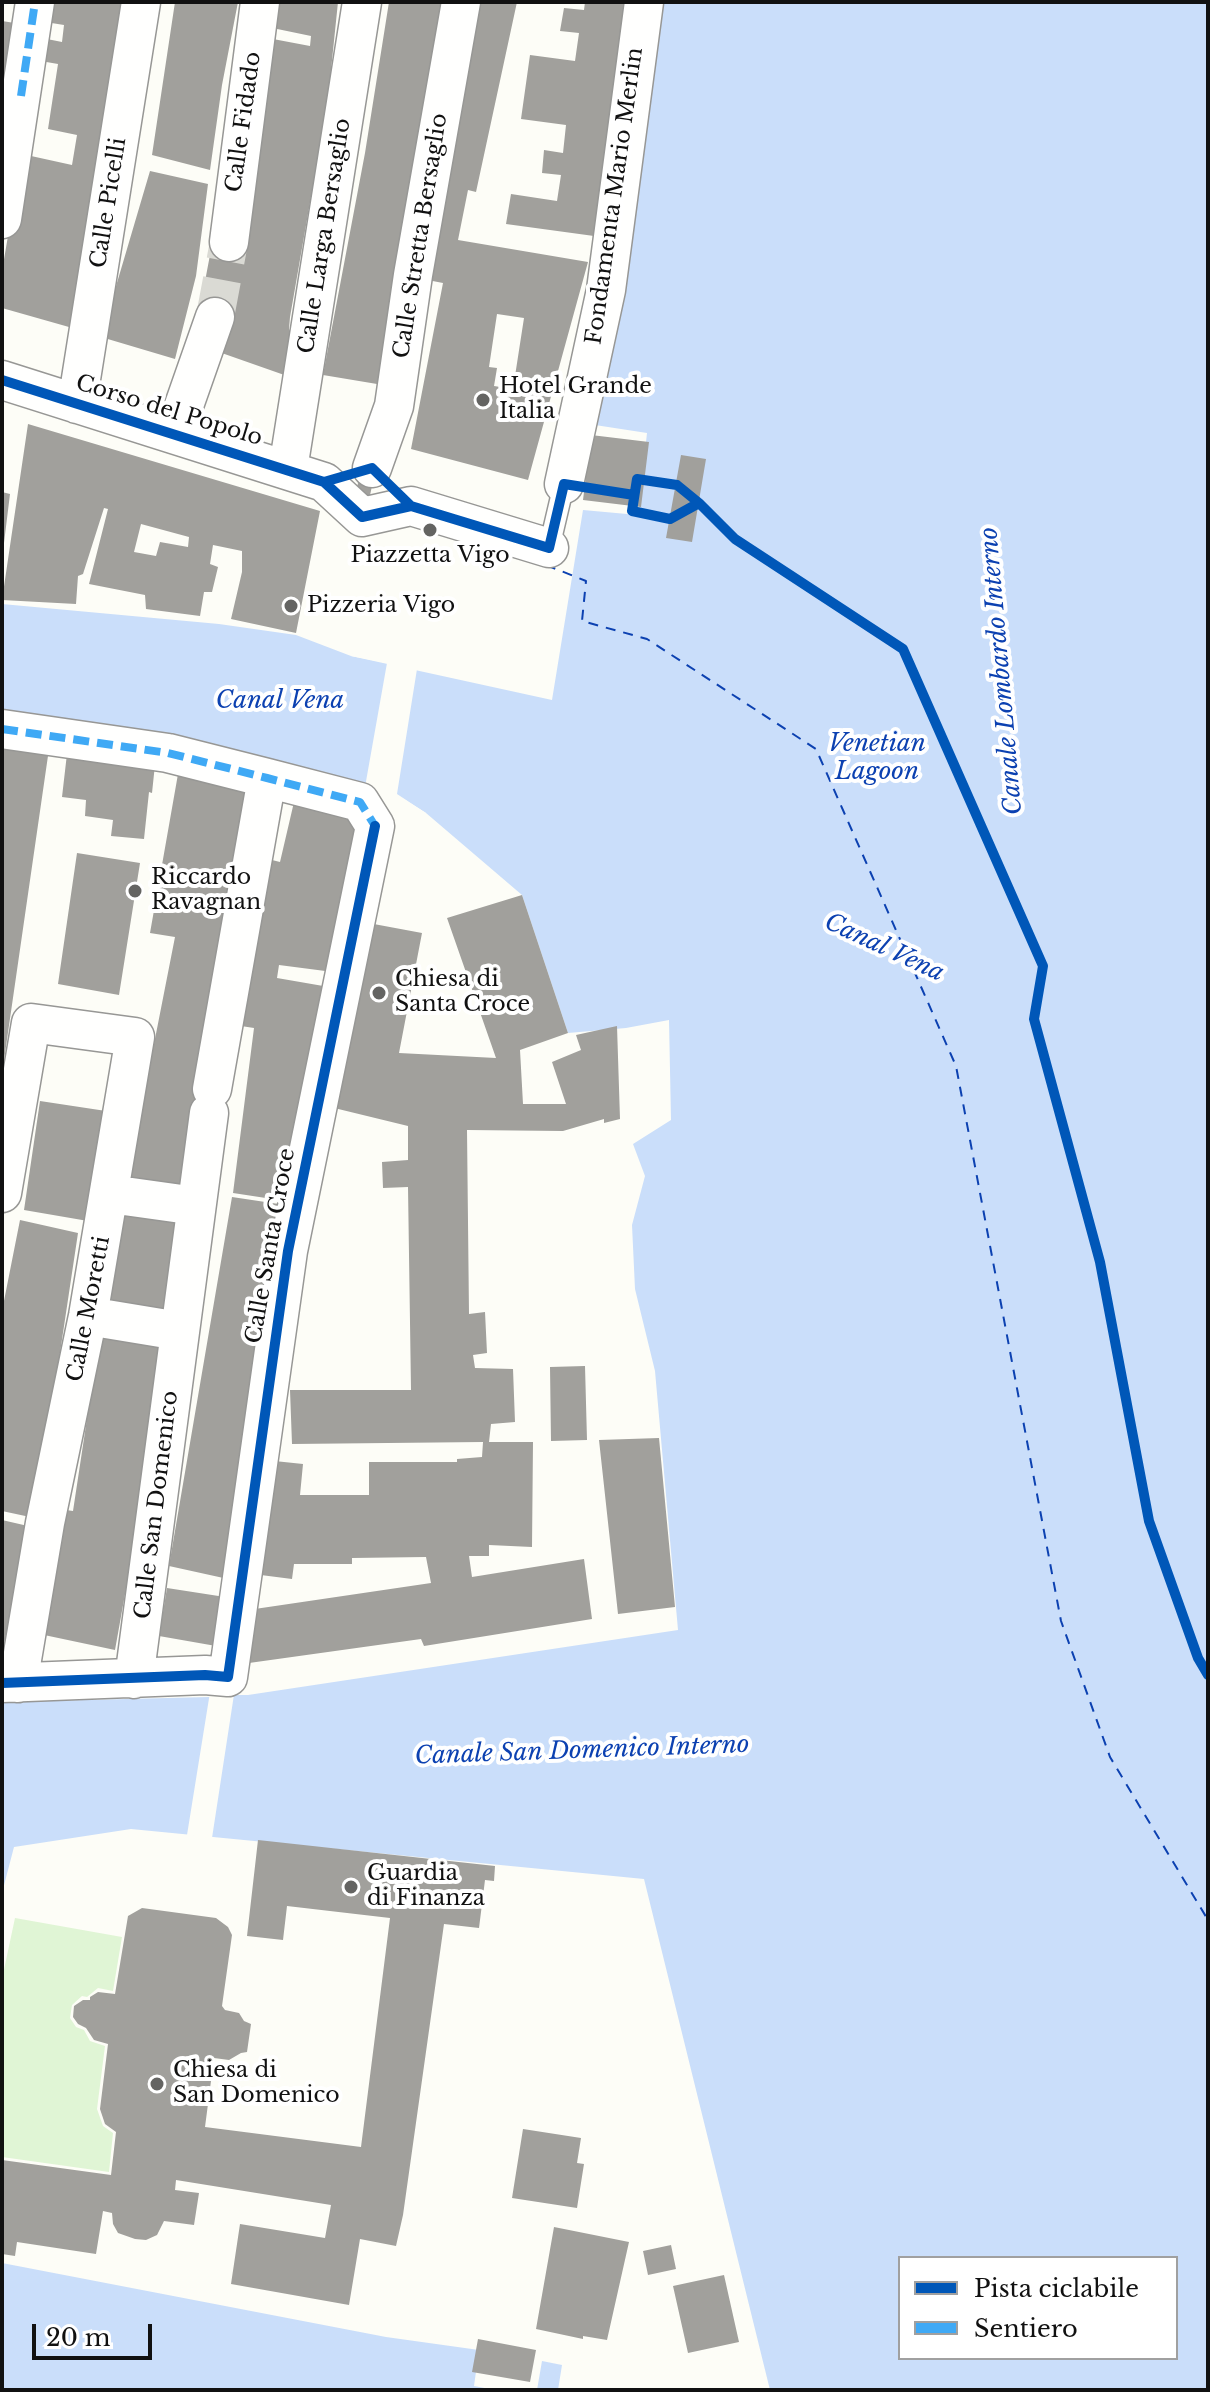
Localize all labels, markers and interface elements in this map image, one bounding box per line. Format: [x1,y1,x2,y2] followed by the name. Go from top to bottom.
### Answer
[581,46,649,346] street label: Fondamenta Mario Merlin
[221,50,267,194] street label: Calle Fidado
[389,112,453,360] street label: Calle Stretta Bersaglio
[293,117,357,355] street label: Calle Larga Bersaglio
[86,136,132,270] street label: Calle Picelli
[72,370,266,452] street label: Corso del Popolo
[499,374,652,426] place label: Hotel Grande Italia
[474,391,492,409] marker: Hotel Grande Italia
[421,521,439,539] marker: Piazzetta Vigo
[975,526,1029,816] water label: Canale Lombardo Interno
[350,543,510,569] place label: Piazzetta Vigo
[307,593,455,619] place label: Pizzeria Vigo
[282,597,300,615] marker: Pizzeria Vigo
[216,687,344,715] water label: Canal Vena
[828,730,926,786] water label: Venetian Lagoon
[151,865,261,916] place label: Riccardo Ravagnan
[126,882,144,900] marker: Riccardo Ravagnan
[820,908,948,988] water label: Canal Vena
[395,967,530,1018] place label: Chiesa di Santa Croce
[370,984,388,1002] marker: Chiesa di Santa Croce
[241,1146,301,1346] street label: Calle Santa Croce
[62,1234,116,1384] street label: Calle Moretti
[130,1389,184,1621] street label: Calle San Domenico
[414,1731,750,1771] water label: Canale San Domenico Interno
[367,1861,485,1912] place label: Guardia di Finanza
[342,1878,360,1896] marker: Guardia di Finanza
[173,2058,340,2110] place label: Chiesa di San Domenico
[148,2075,166,2093] marker: Chiesa di San Domenico
[898,2256,1178,2360] legend
[974,2274,1139,2303] text: Pista ciclabile
[36,2308,156,2358] scale bar
[974,2314,1078,2343] text: Sentiero
[46,2323,111,2352] text: 20 m

